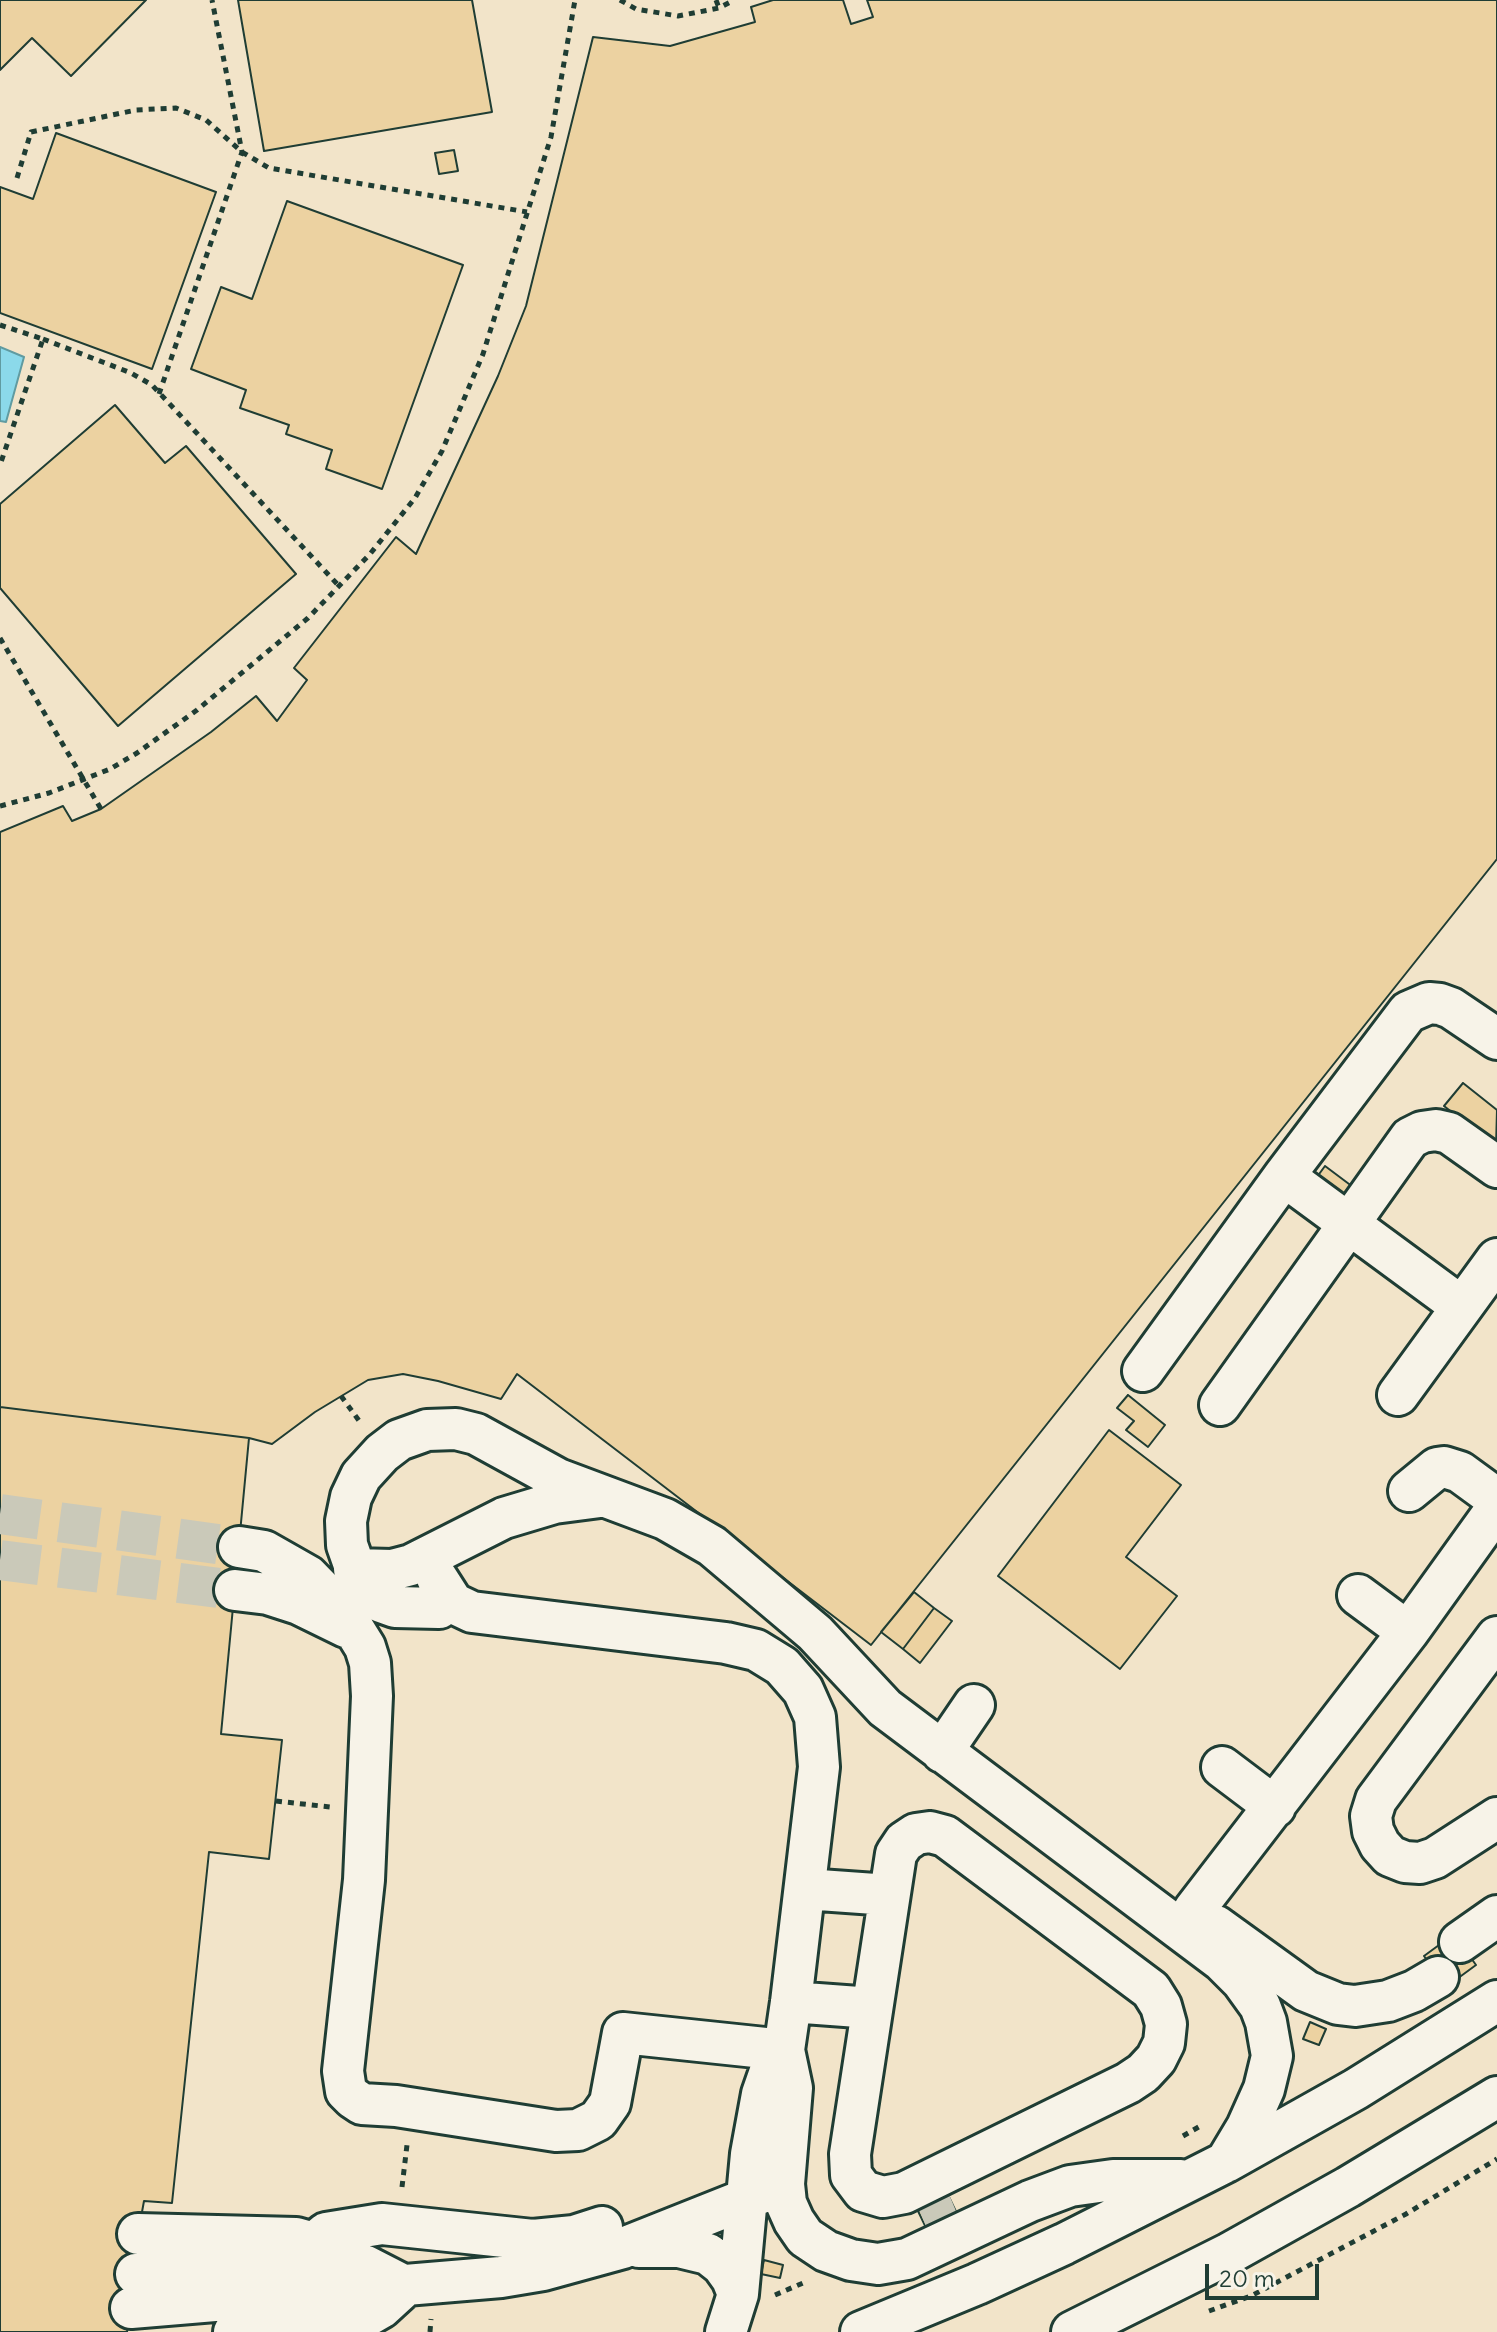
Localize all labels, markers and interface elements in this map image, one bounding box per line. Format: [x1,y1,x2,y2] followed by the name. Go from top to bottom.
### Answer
[1209,2248,1323,2298] scale bar
[1219,2263,1275,2293] text: 20 m

